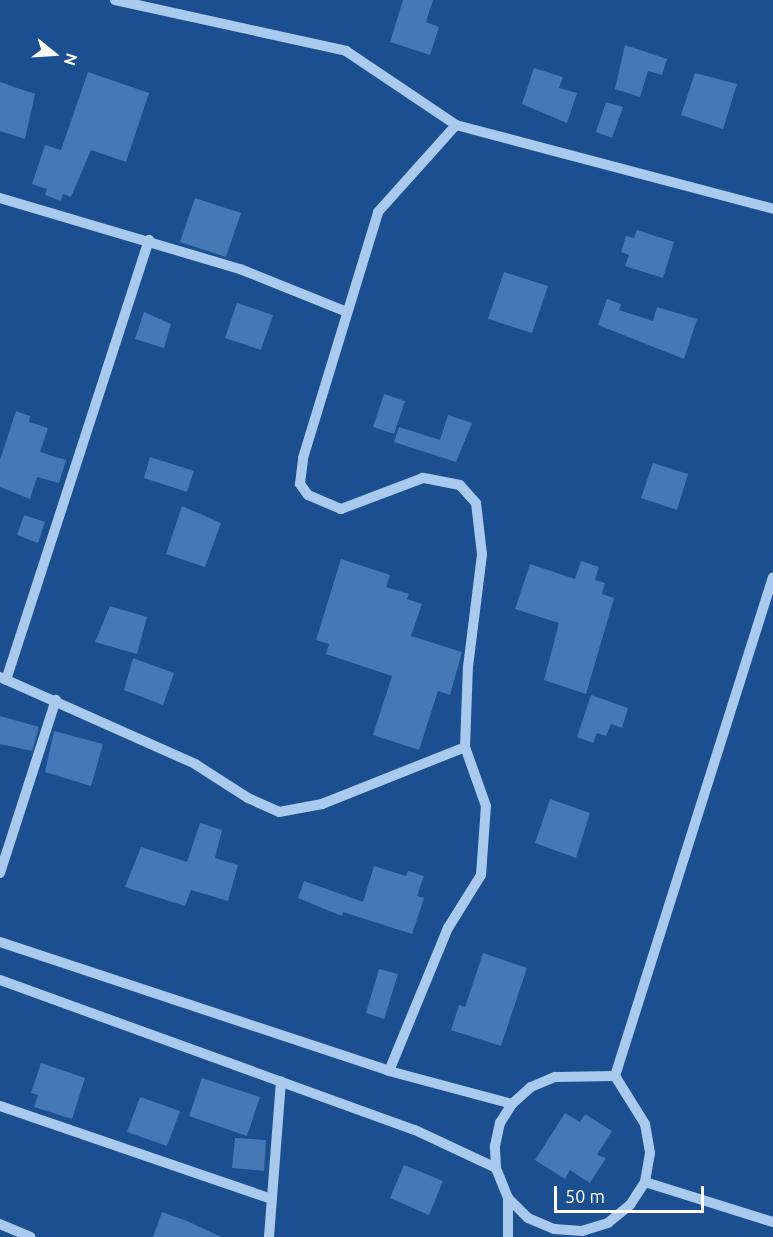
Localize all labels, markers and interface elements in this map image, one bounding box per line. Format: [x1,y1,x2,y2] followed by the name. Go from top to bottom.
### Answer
[24,24,84,84] north arrow
[61,51,82,68] text: N
[557,1174,707,1212] scale bar
[565,1186,605,1206] text: 50 m

